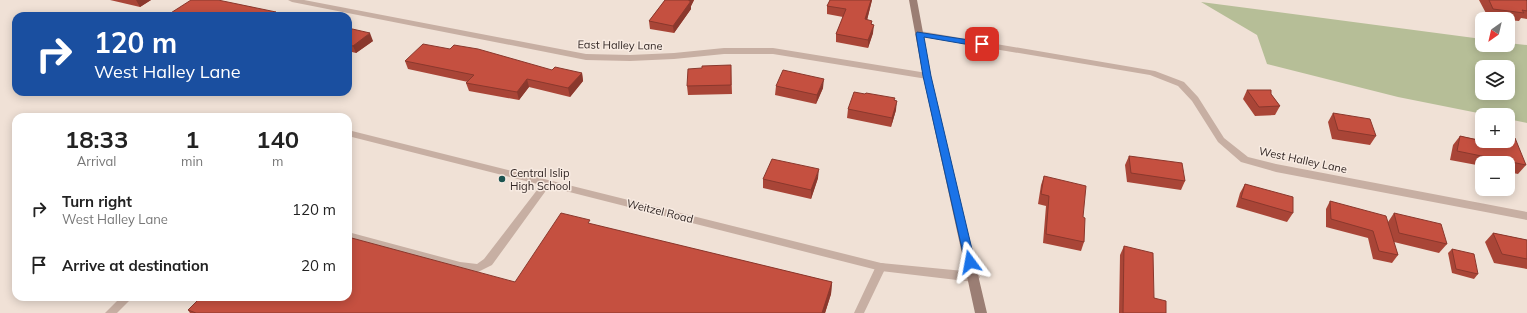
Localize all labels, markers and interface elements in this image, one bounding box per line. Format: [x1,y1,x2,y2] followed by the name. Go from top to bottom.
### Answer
[1475,12,1515,52] north arrow
[1475,12,1515,196] map controls
[94,25,177,60] text: 120 m
[965,27,999,61] pin
[28,28,80,80] icon: right
[971,33,993,55] icon: arrive
[577,37,663,53] street label: East Halley Lane
[94,60,241,83] text: West Halley Lane
[1475,60,1515,100] button: layers
[1475,108,1515,148] button: +
[65,124,128,154] text: 18:33
[185,124,199,154] text: 1
[256,124,299,154] text: 140
[1258,144,1348,176] street label: West Halley Lane
[77,153,116,169] text: Arrival
[181,153,203,169] text: min
[272,153,283,169] text: m
[1475,156,1515,196] button: −
[510,166,571,193] place label: Central Islip High School
[497,174,507,184] marker: Central Islip High School
[62,192,132,211] text: Turn right
[625,196,695,226] street label: Weitzel Road
[28,198,50,220] icon: right
[292,200,336,219] text: 120 m
[62,211,168,227] text: West Halley Lane
[949,241,991,283] position arrow
[28,254,50,276] icon: arrive
[62,256,209,275] text: Arrive at destination
[301,256,336,275] text: 20 m

